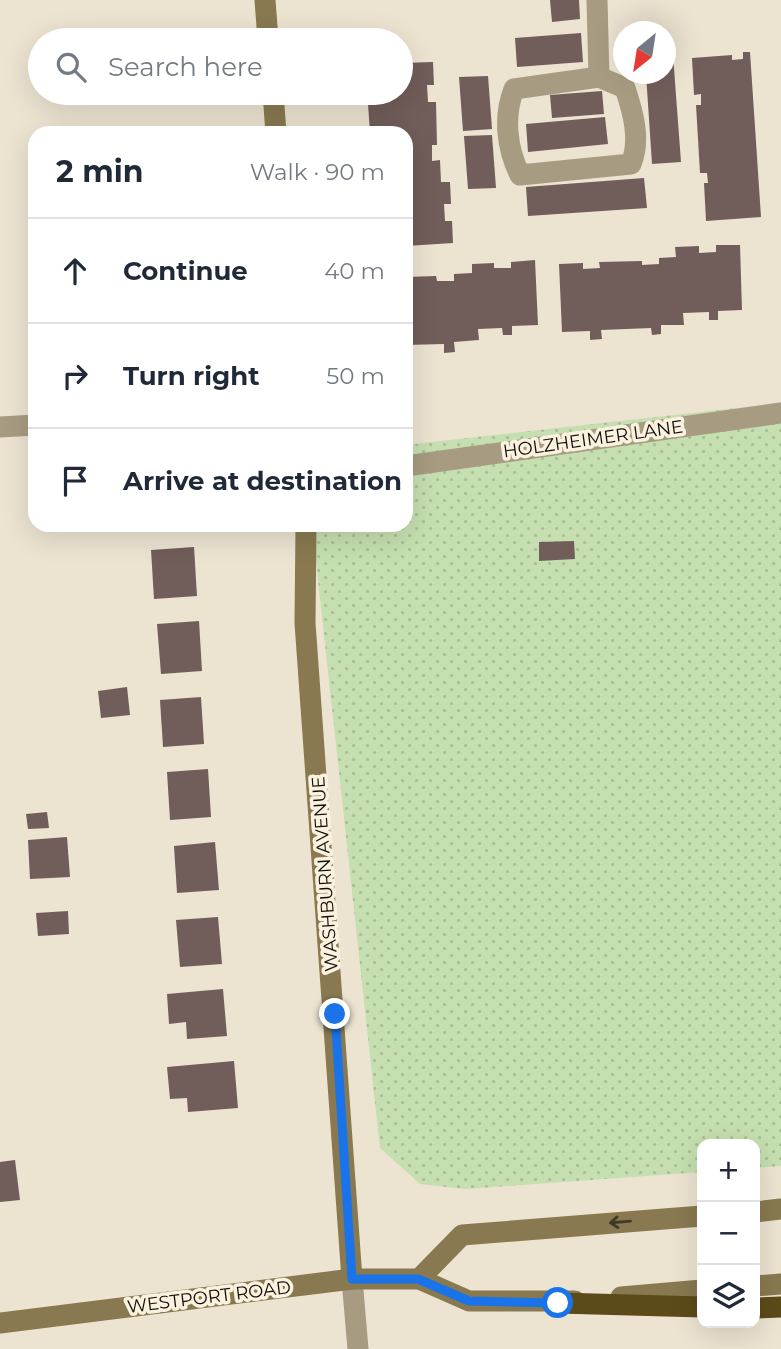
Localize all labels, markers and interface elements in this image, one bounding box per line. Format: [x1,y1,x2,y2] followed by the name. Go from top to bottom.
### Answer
[613,21,676,84] north arrow
[28,28,413,105] search box
[52,48,90,86] icon: search
[108,51,263,83] text: Search here
[56,153,143,190] text: 2 min
[250,158,385,186] text: Walk · 90 m
[56,252,94,290] icon: ahead
[123,255,248,287] text: Continue
[324,257,385,285] text: 40 m
[56,357,94,395] icon: right
[123,360,259,392] text: Turn right
[326,362,385,390] text: 50 m
[502,415,684,463] street label: HOLZHEIMER LANE
[56,462,94,500] icon: arrive
[123,465,402,497] text: Arrive at destination
[307,776,343,972] street label: WASHBURN AVENUE
[319,998,350,1029] route end
[697,1139,760,1328] map controls
[697,1139,760,1202] button: +
[697,1202,760,1265] button: −
[610,1216,632,1229] one-way arrow
[697,1265,760,1328] button: layers
[126,1276,292,1318] street label: WESTPORT ROAD
[542,1287,573,1318] route start

